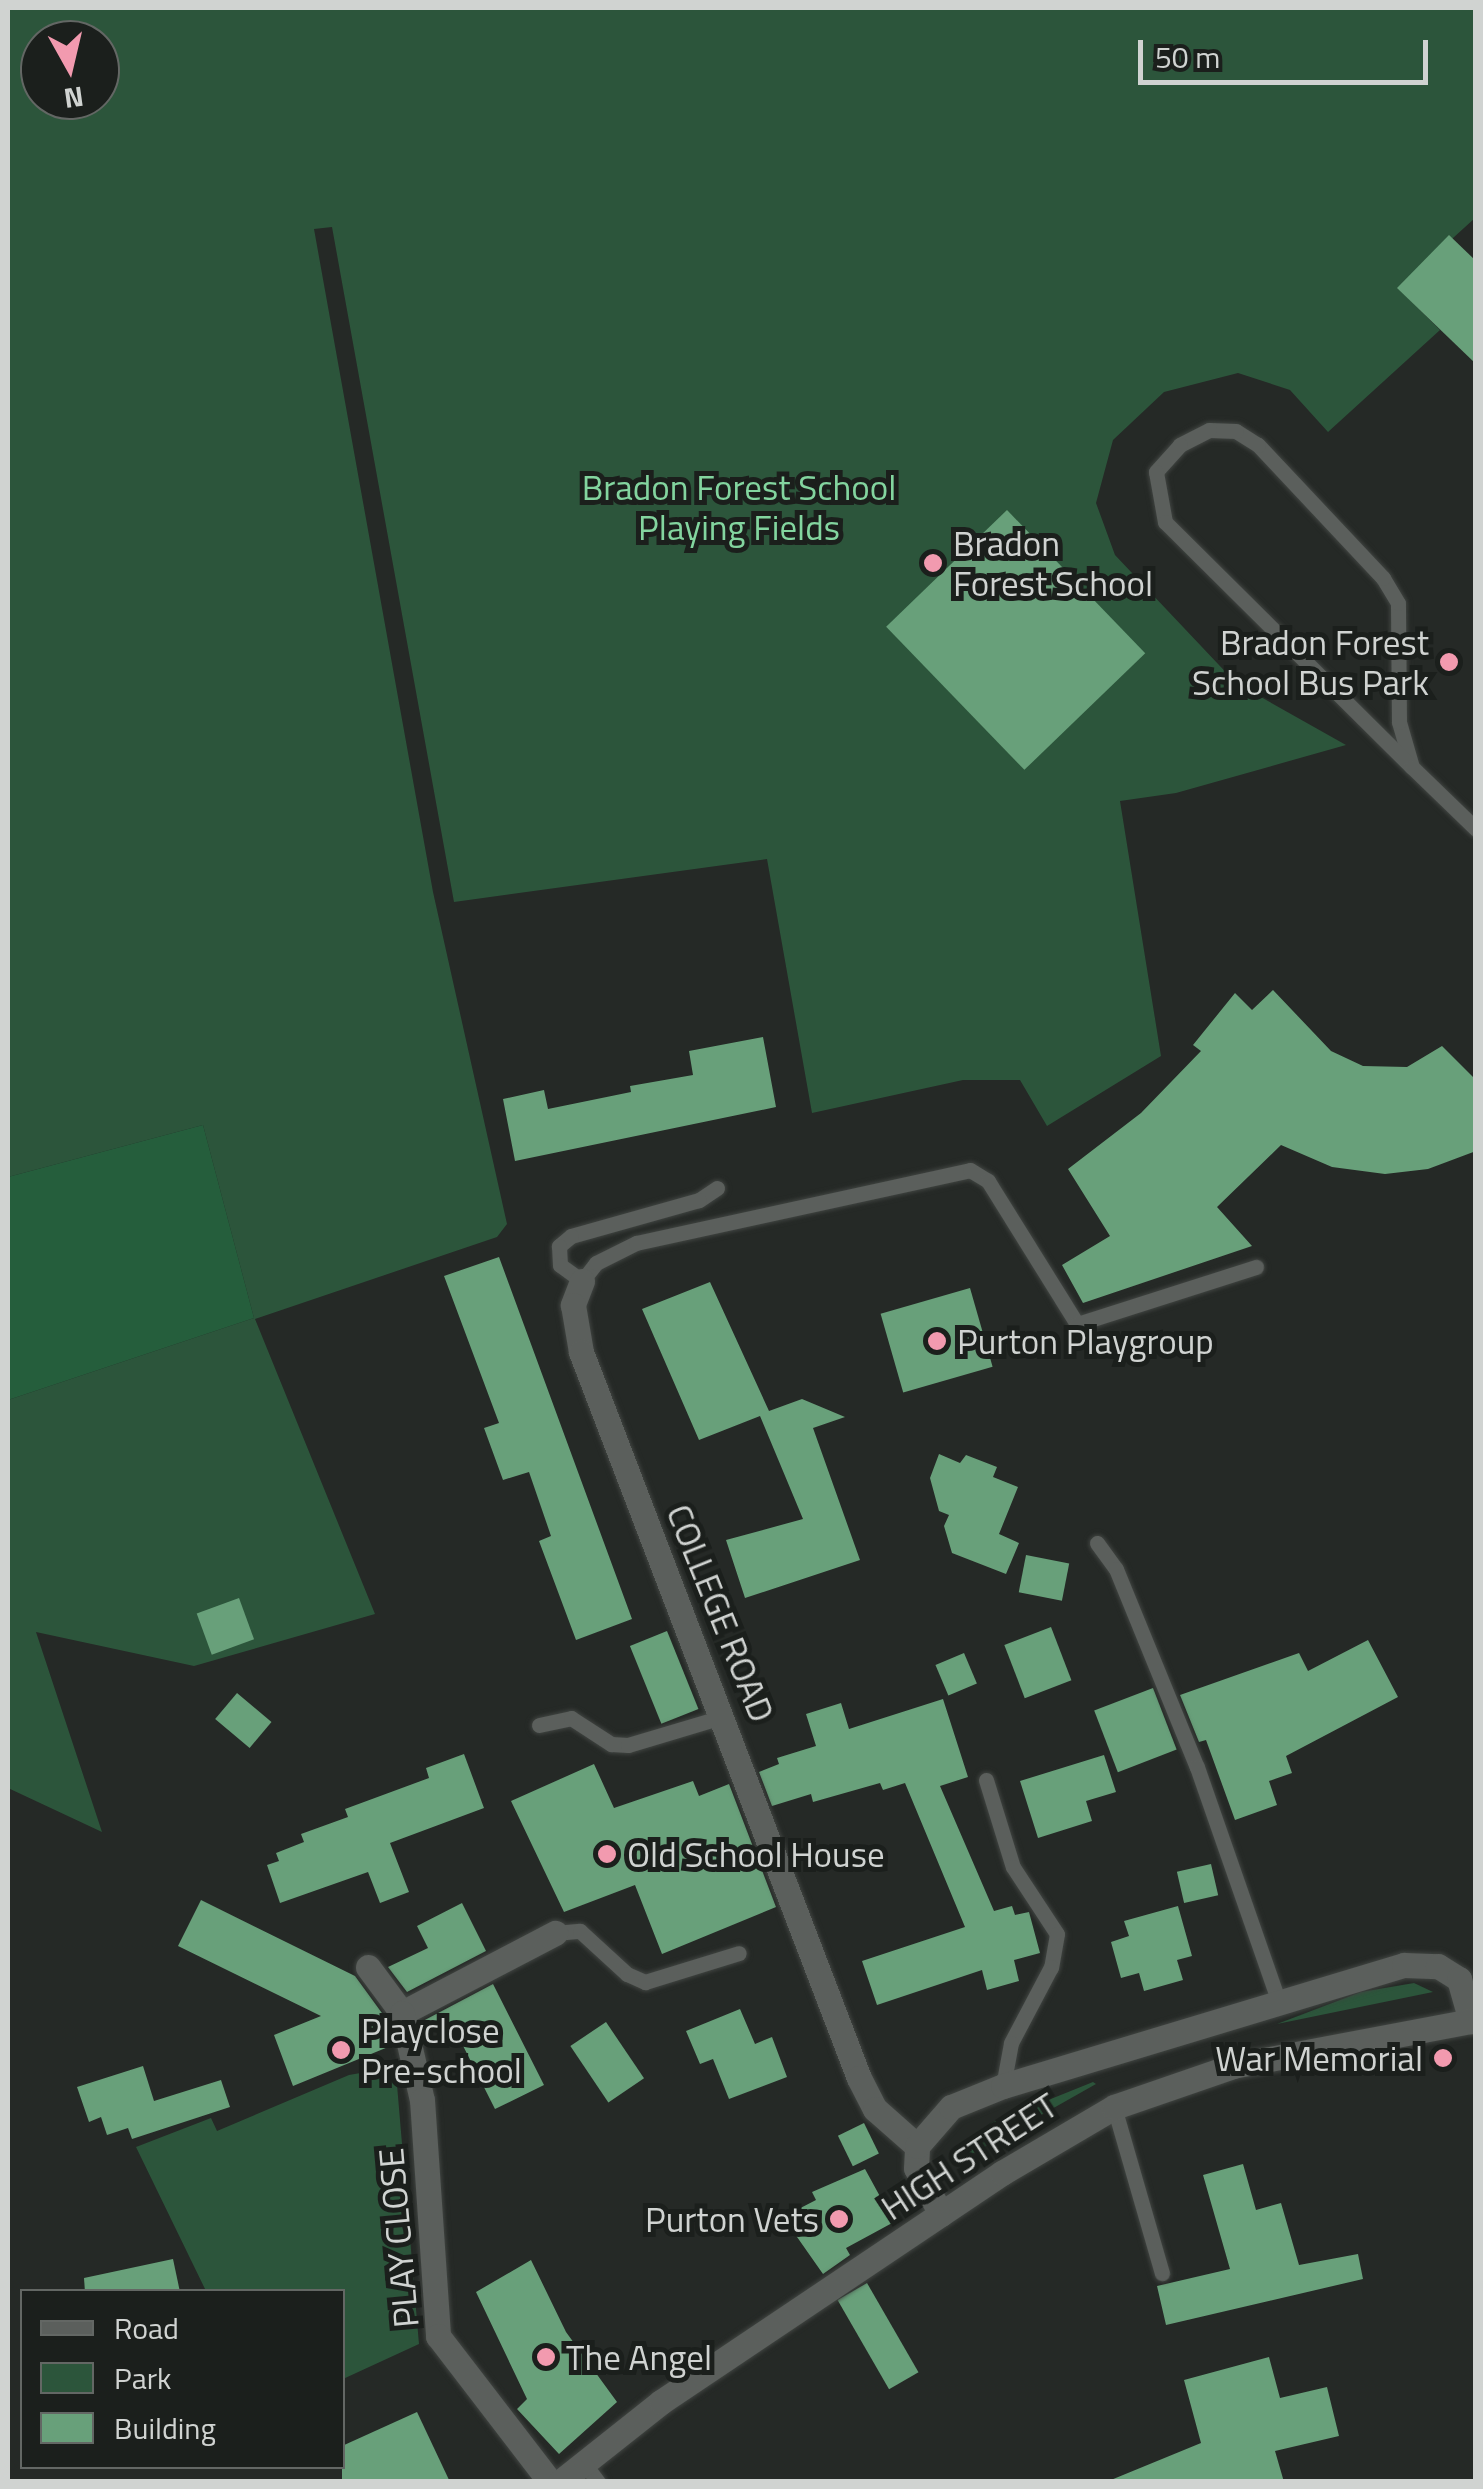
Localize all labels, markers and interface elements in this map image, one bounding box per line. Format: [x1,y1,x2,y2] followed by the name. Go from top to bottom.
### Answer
[20,20,120,120] north arrow
[1143,20,1433,82] scale bar
[1155,34,1220,80] text: 50 m
[61,76,87,121] text: N
[582,466,896,548] park label: Bradon Forest School Playing Fields
[953,522,1153,604] place label: Bradon Forest School
[922,552,944,574] marker: Bradon Forest School
[1192,621,1429,703] place label: Bradon Forest School Bus Park
[1438,651,1460,673] marker: Bradon Forest School Bus Park
[957,1320,1214,1362] place label: Purton Playgroup
[926,1330,948,1352] marker: Purton Playgroup
[658,1498,784,1728] street label: COLLEGE ROAD
[627,1833,885,1875] place label: Old School House
[596,1843,618,1865] marker: Old School House
[361,2009,522,2091] place label: Playclose Pre-school
[1215,2037,1423,2079] place label: War Memorial
[330,2039,352,2061] marker: Playclose Pre-school
[1432,2047,1454,2069] marker: War Memorial
[873,2084,1065,2228] street label: HIGH STREET
[369,2147,427,2329] street label: PLAY CLOSE
[645,2198,819,2240] place label: Purton Vets
[828,2208,850,2230] marker: Purton Vets
[20,2289,345,2469] legend
[114,2305,179,2351] text: Road
[566,2336,712,2378] place label: The Angel
[535,2346,557,2368] marker: The Angel
[114,2355,171,2401] text: Park
[114,2405,216,2451] text: Building

